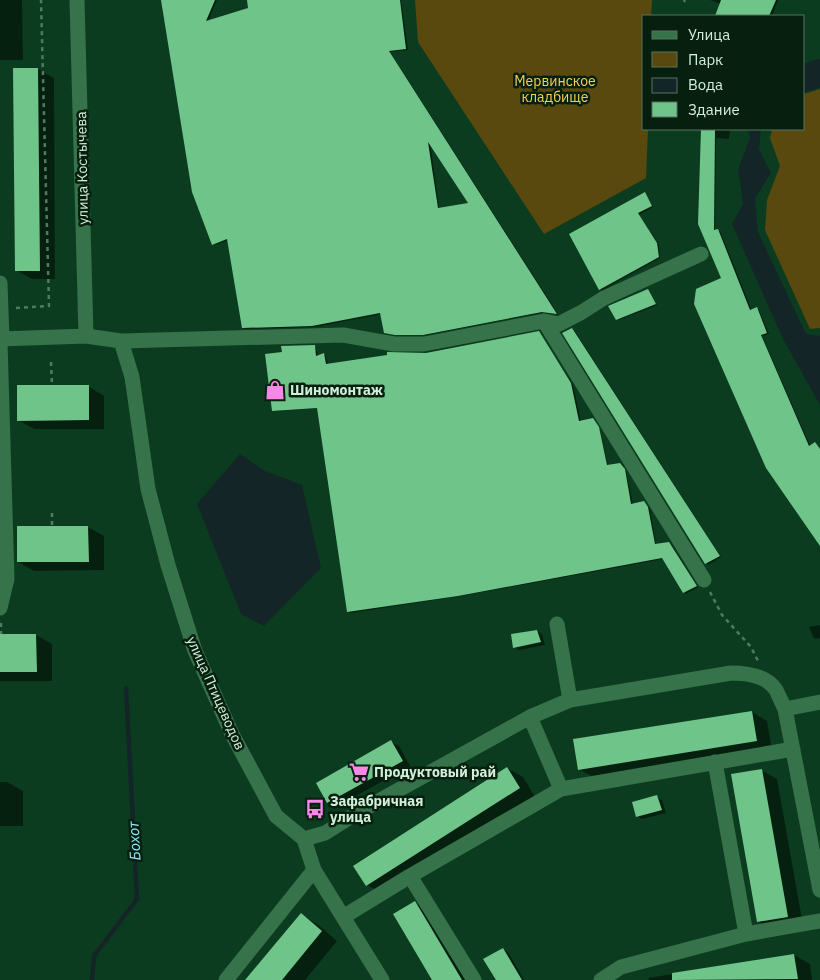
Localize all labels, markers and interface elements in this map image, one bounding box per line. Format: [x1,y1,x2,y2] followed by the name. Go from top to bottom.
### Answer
[642,15,805,130] legend
[688,25,730,44] text: Улица
[688,50,723,69] text: Парк
[514,72,596,106] park label: Мервинское кладбище
[688,75,723,94] text: Вода
[688,100,740,119] text: Здание
[72,111,92,225] street label: улица Костычева
[264,379,286,401] shop icon: Шиномонтаж
[290,381,383,399] place label: Шиномонтаж
[183,633,249,753] street label: улица Птицеводов
[348,761,370,783] supermarket icon: Продуктовый рай
[374,763,496,781] place label: Продуктовый рай
[330,792,423,826] place label: Зафабричная улица
[304,798,326,820] bus stop icon: Зафабричная улица
[123,820,145,861] water label: Бохот

